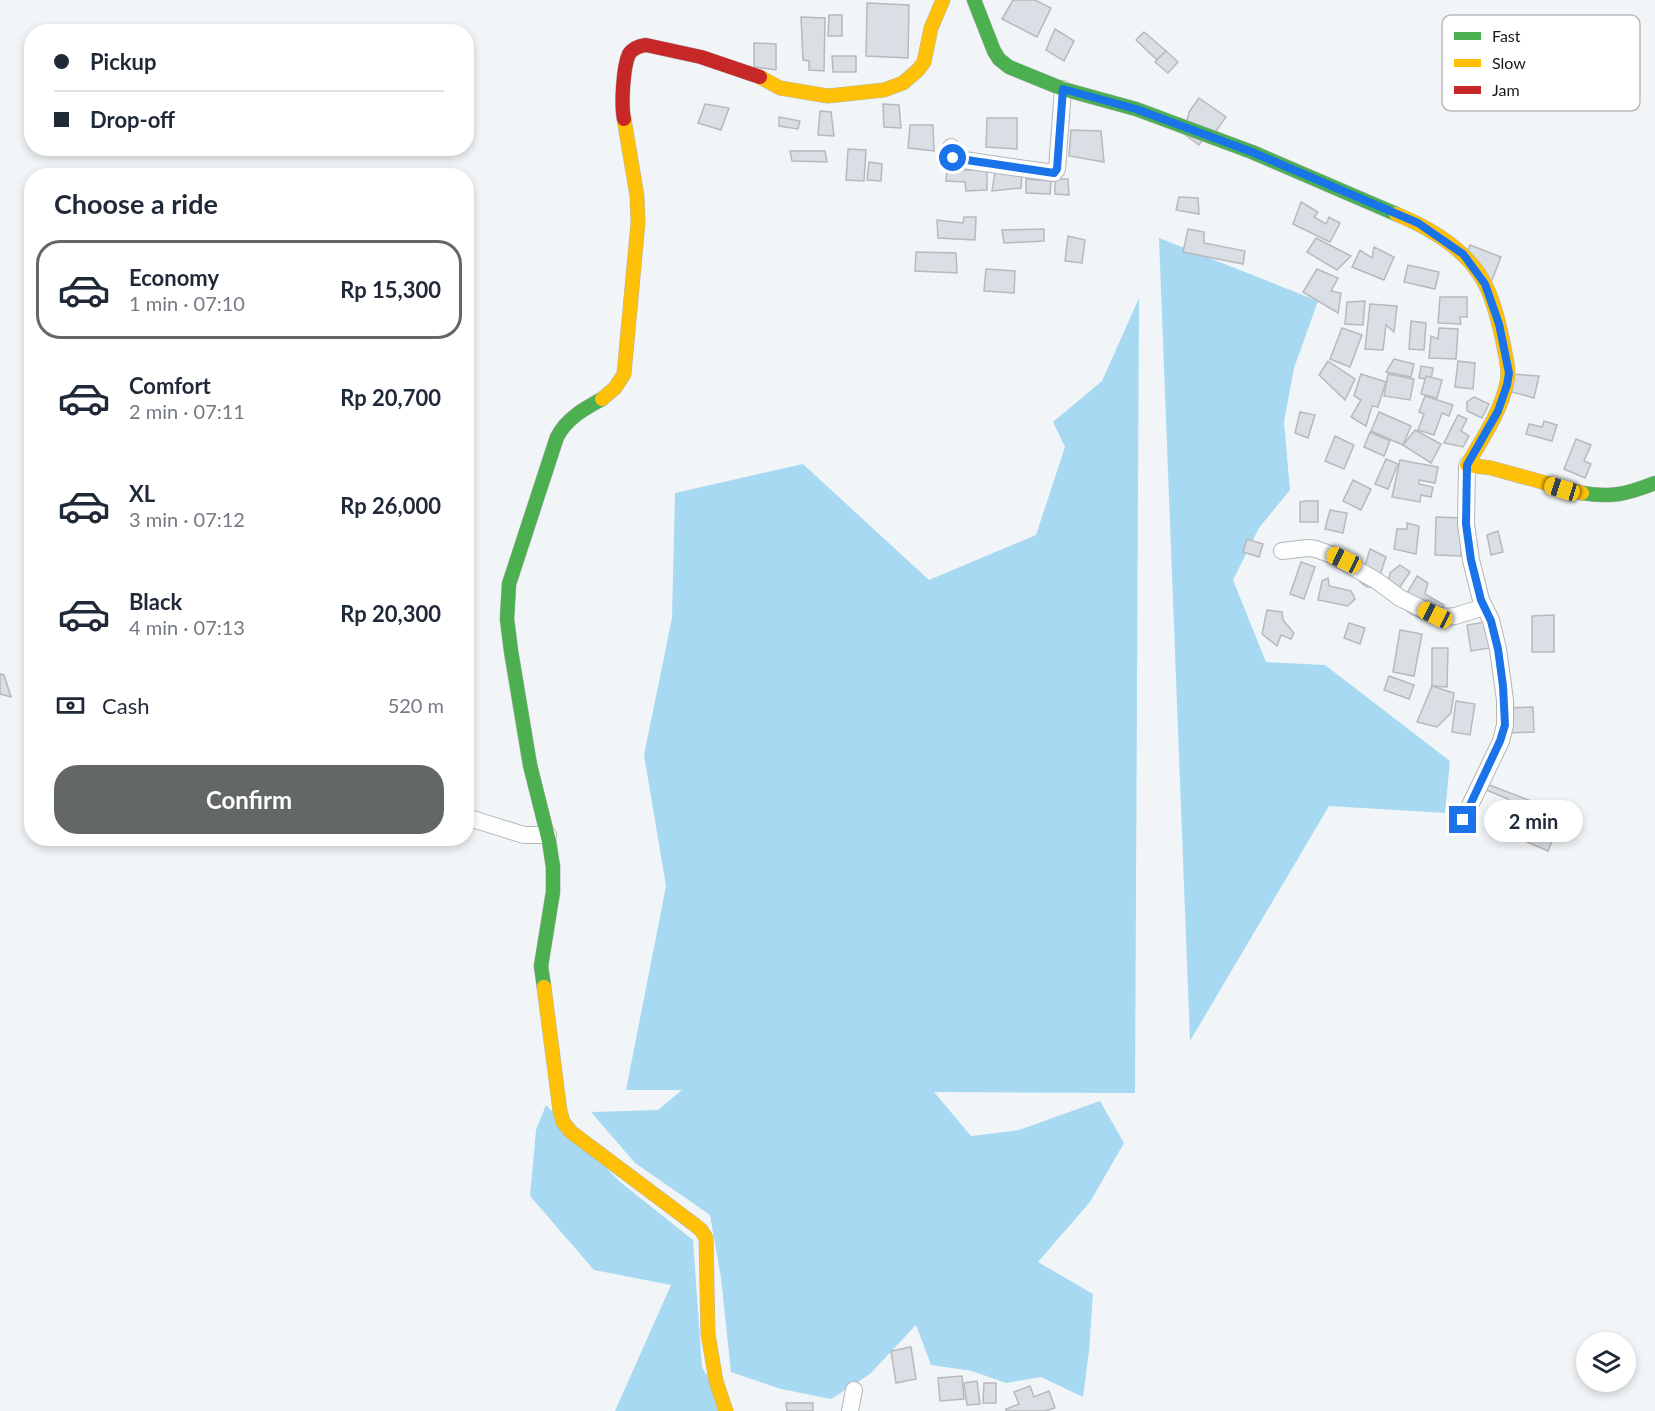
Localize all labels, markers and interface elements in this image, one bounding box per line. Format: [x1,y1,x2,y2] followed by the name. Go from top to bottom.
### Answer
[1442,15,1640,111] legend
[1492,26,1521,45] text: Fast
[90,48,156,75] text: Pickup
[1492,53,1526,72] text: Slow
[1492,80,1520,99] text: Jam
[90,106,175,133] text: Drop-off
[939,144,966,171] route start
[54,187,218,220] text: Choose a ride
[57,263,111,317] icon: car
[129,264,219,291] text: Economy
[340,276,441,303] text: Rp 15,300
[129,291,245,315] text: 1 min · 07:10
[57,371,111,425] icon: car
[129,372,211,399] text: Comfort
[340,384,441,411] text: Rp 20,700
[129,399,245,423] text: 2 min · 07:11
[1542,475,1582,503] car
[57,479,111,533] icon: car
[129,480,155,507] text: XL
[340,492,441,519] text: Rp 26,000
[129,507,245,531] text: 3 min · 07:12
[1324,544,1364,576] car
[57,587,111,641] icon: car
[129,588,182,615] text: Black
[1415,599,1455,631] car
[340,600,441,627] text: Rp 20,300
[129,615,245,639] text: 4 min · 07:13
[54,689,87,722] icon: cash
[102,692,149,719] text: Cash
[388,693,444,717] text: 520 m
[54,765,444,834] button: Confirm
[1484,799,1583,841] callout: 2 min
[1449,806,1476,833] route end
[1509,809,1558,833] text: 2 min
[1576,1332,1636,1392] map controls
[1576,1332,1636,1392] button: layers

